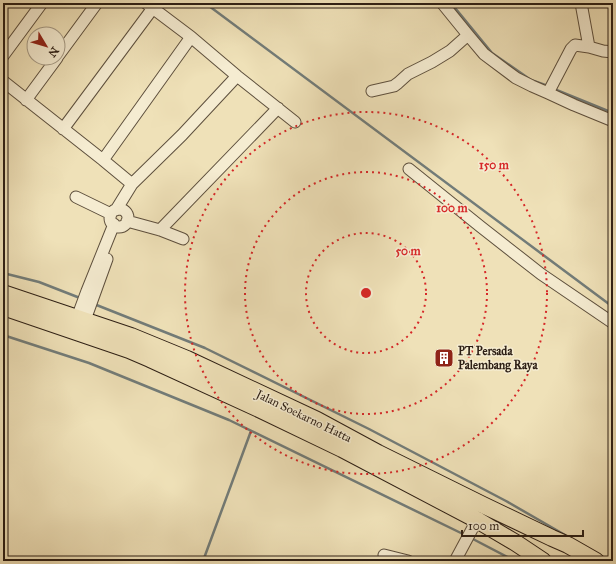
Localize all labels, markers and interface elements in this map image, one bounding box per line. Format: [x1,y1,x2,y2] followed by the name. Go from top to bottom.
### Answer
[26,26,66,66] north arrow
[45,44,61,60] text: N
[479,158,510,172] text: 150 m
[436,201,469,215] text: 100 m
[395,244,422,258] text: 50 m
[359,286,373,300] centre of rings
[458,344,538,373] place label: PT Persada Palembang Raya
[433,347,455,369] building icon: PT Persada Palembang Raya
[252,386,355,446] street label: Jalan Soekarno Hatta
[462,512,583,538] scale bar
[468,519,499,533] text: 100 m

